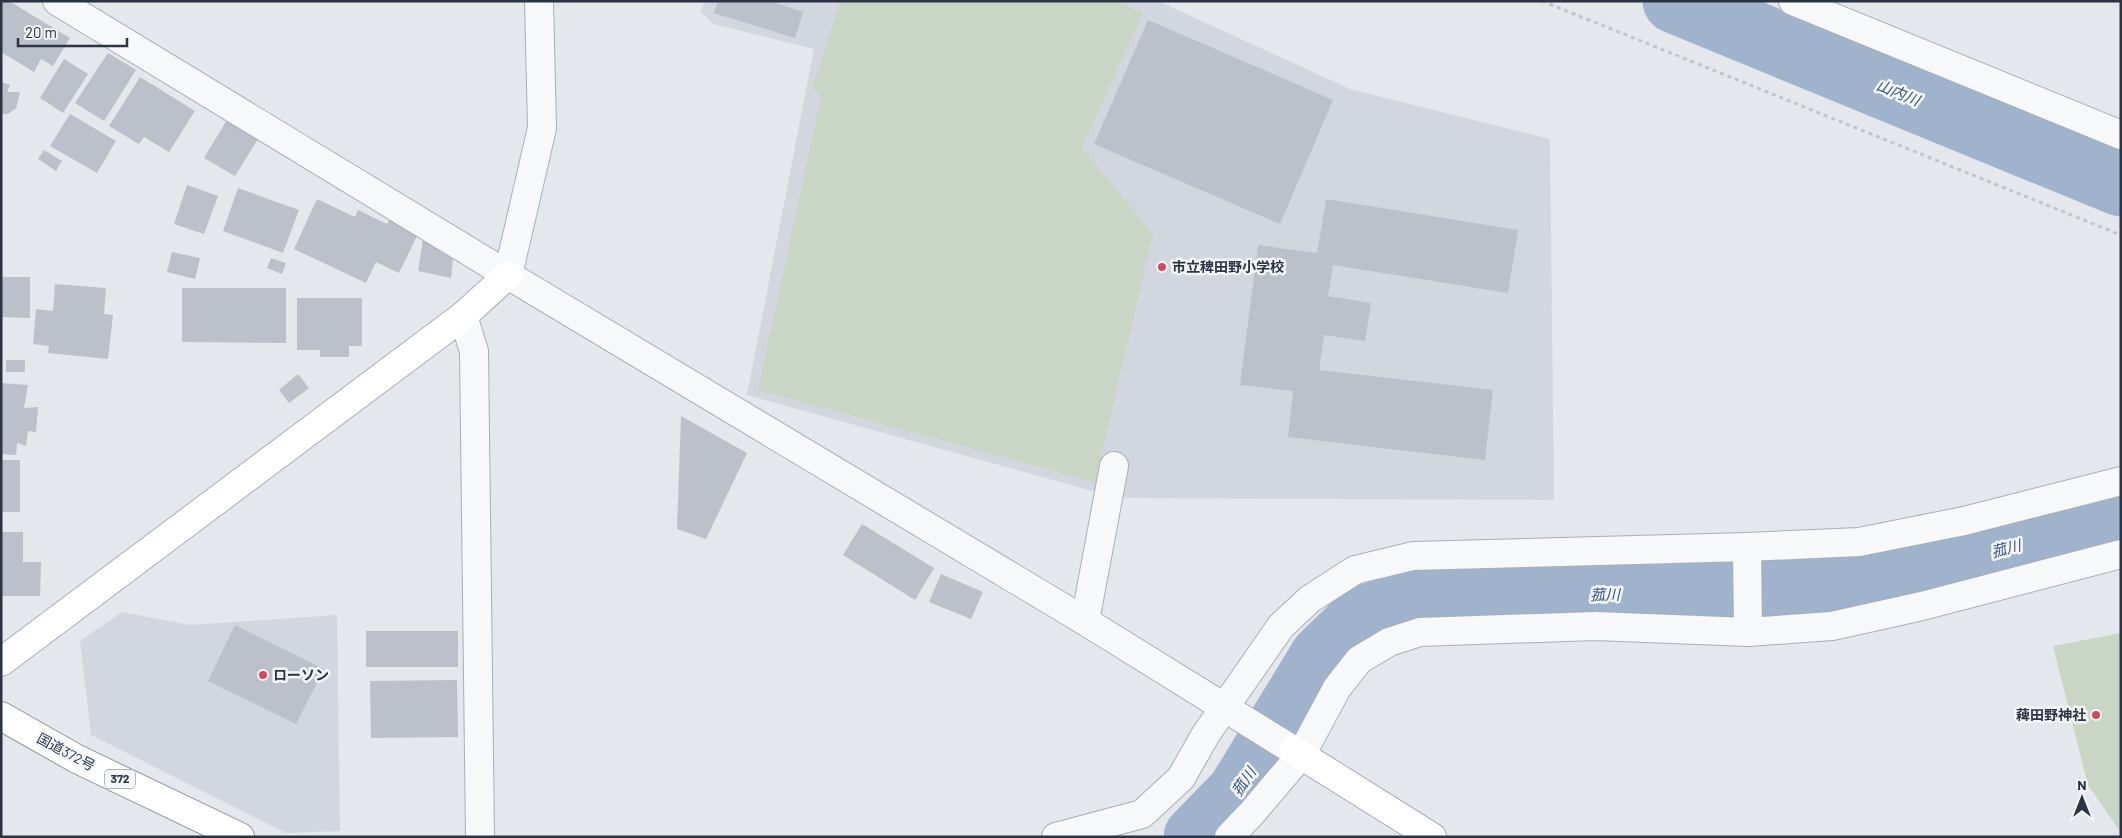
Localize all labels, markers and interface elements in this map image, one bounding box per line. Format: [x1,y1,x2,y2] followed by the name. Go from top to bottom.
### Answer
[18,15,126,47] scale bar
[25,23,57,41] text: 20 m
[1874,75,1924,110] water label: 山内川
[1172,258,1284,275] place label: 市立稗田野小学校
[1156,261,1168,273] marker: 市立稗田野小学校
[1989,535,2024,560] water label: 菰川
[1590,585,1622,603] water label: 菰川
[273,666,329,683] place label: ローソン
[257,669,269,681] marker: ローソン
[2016,706,2086,723] place label: 薭田野神社
[2090,709,2102,721] marker: 薭田野神社
[34,729,98,774] street label: 国道372号
[1227,762,1260,799] water label: 菰川
[105,770,135,789] road number: 372
[2057,773,2107,823] north arrow
[2077,776,2087,793] text: N

